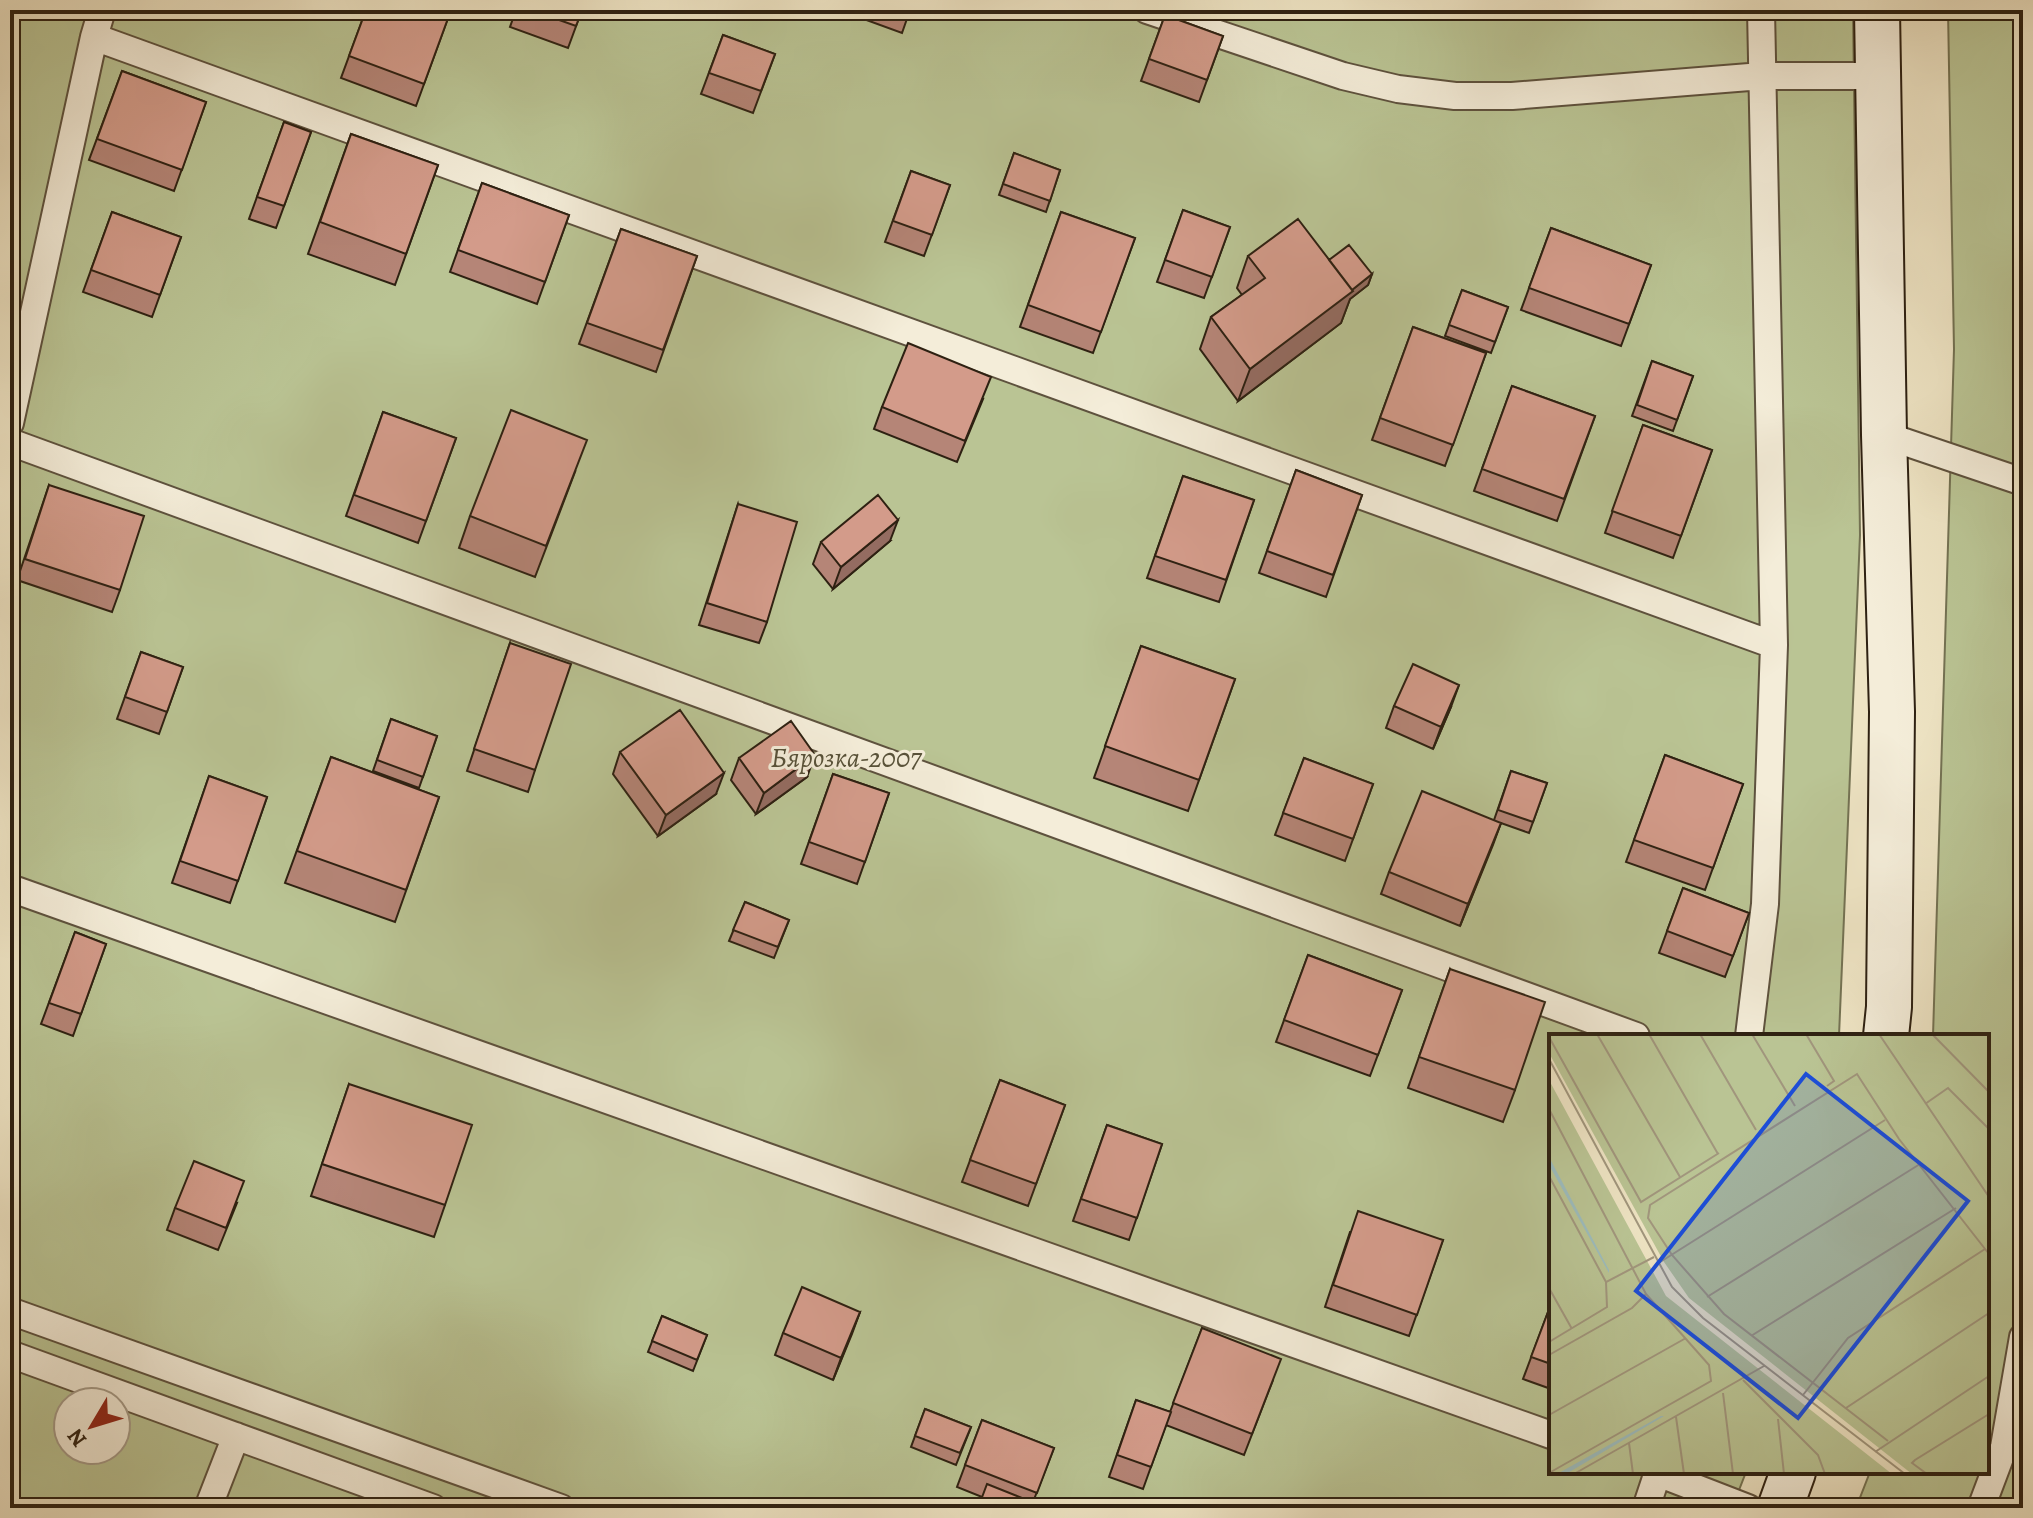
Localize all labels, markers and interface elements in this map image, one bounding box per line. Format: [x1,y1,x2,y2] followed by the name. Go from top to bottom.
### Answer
[771,739,923,777] park label: Бярозка-2007
[1549,1034,1989,1474] inset map
[52,1386,132,1466] north arrow
[60,1422,94,1453] text: N

